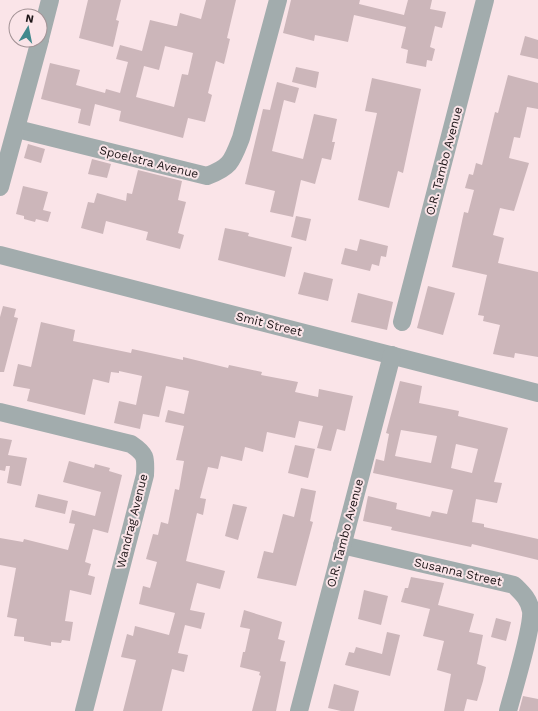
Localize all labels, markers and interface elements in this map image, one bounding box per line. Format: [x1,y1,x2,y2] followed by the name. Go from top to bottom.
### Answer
[8,8,48,48] north arrow
[25,12,35,26] text: N
[423,105,465,217] street label: O.R. Tambo Avenue
[98,143,200,181] street label: Spoelstra Avenue
[235,309,303,339] street label: Smit Street
[114,472,151,570] street label: Wandrag Avenue
[324,477,366,589] street label: O.R. Tambo Avenue
[413,555,503,589] street label: Susanna Street

